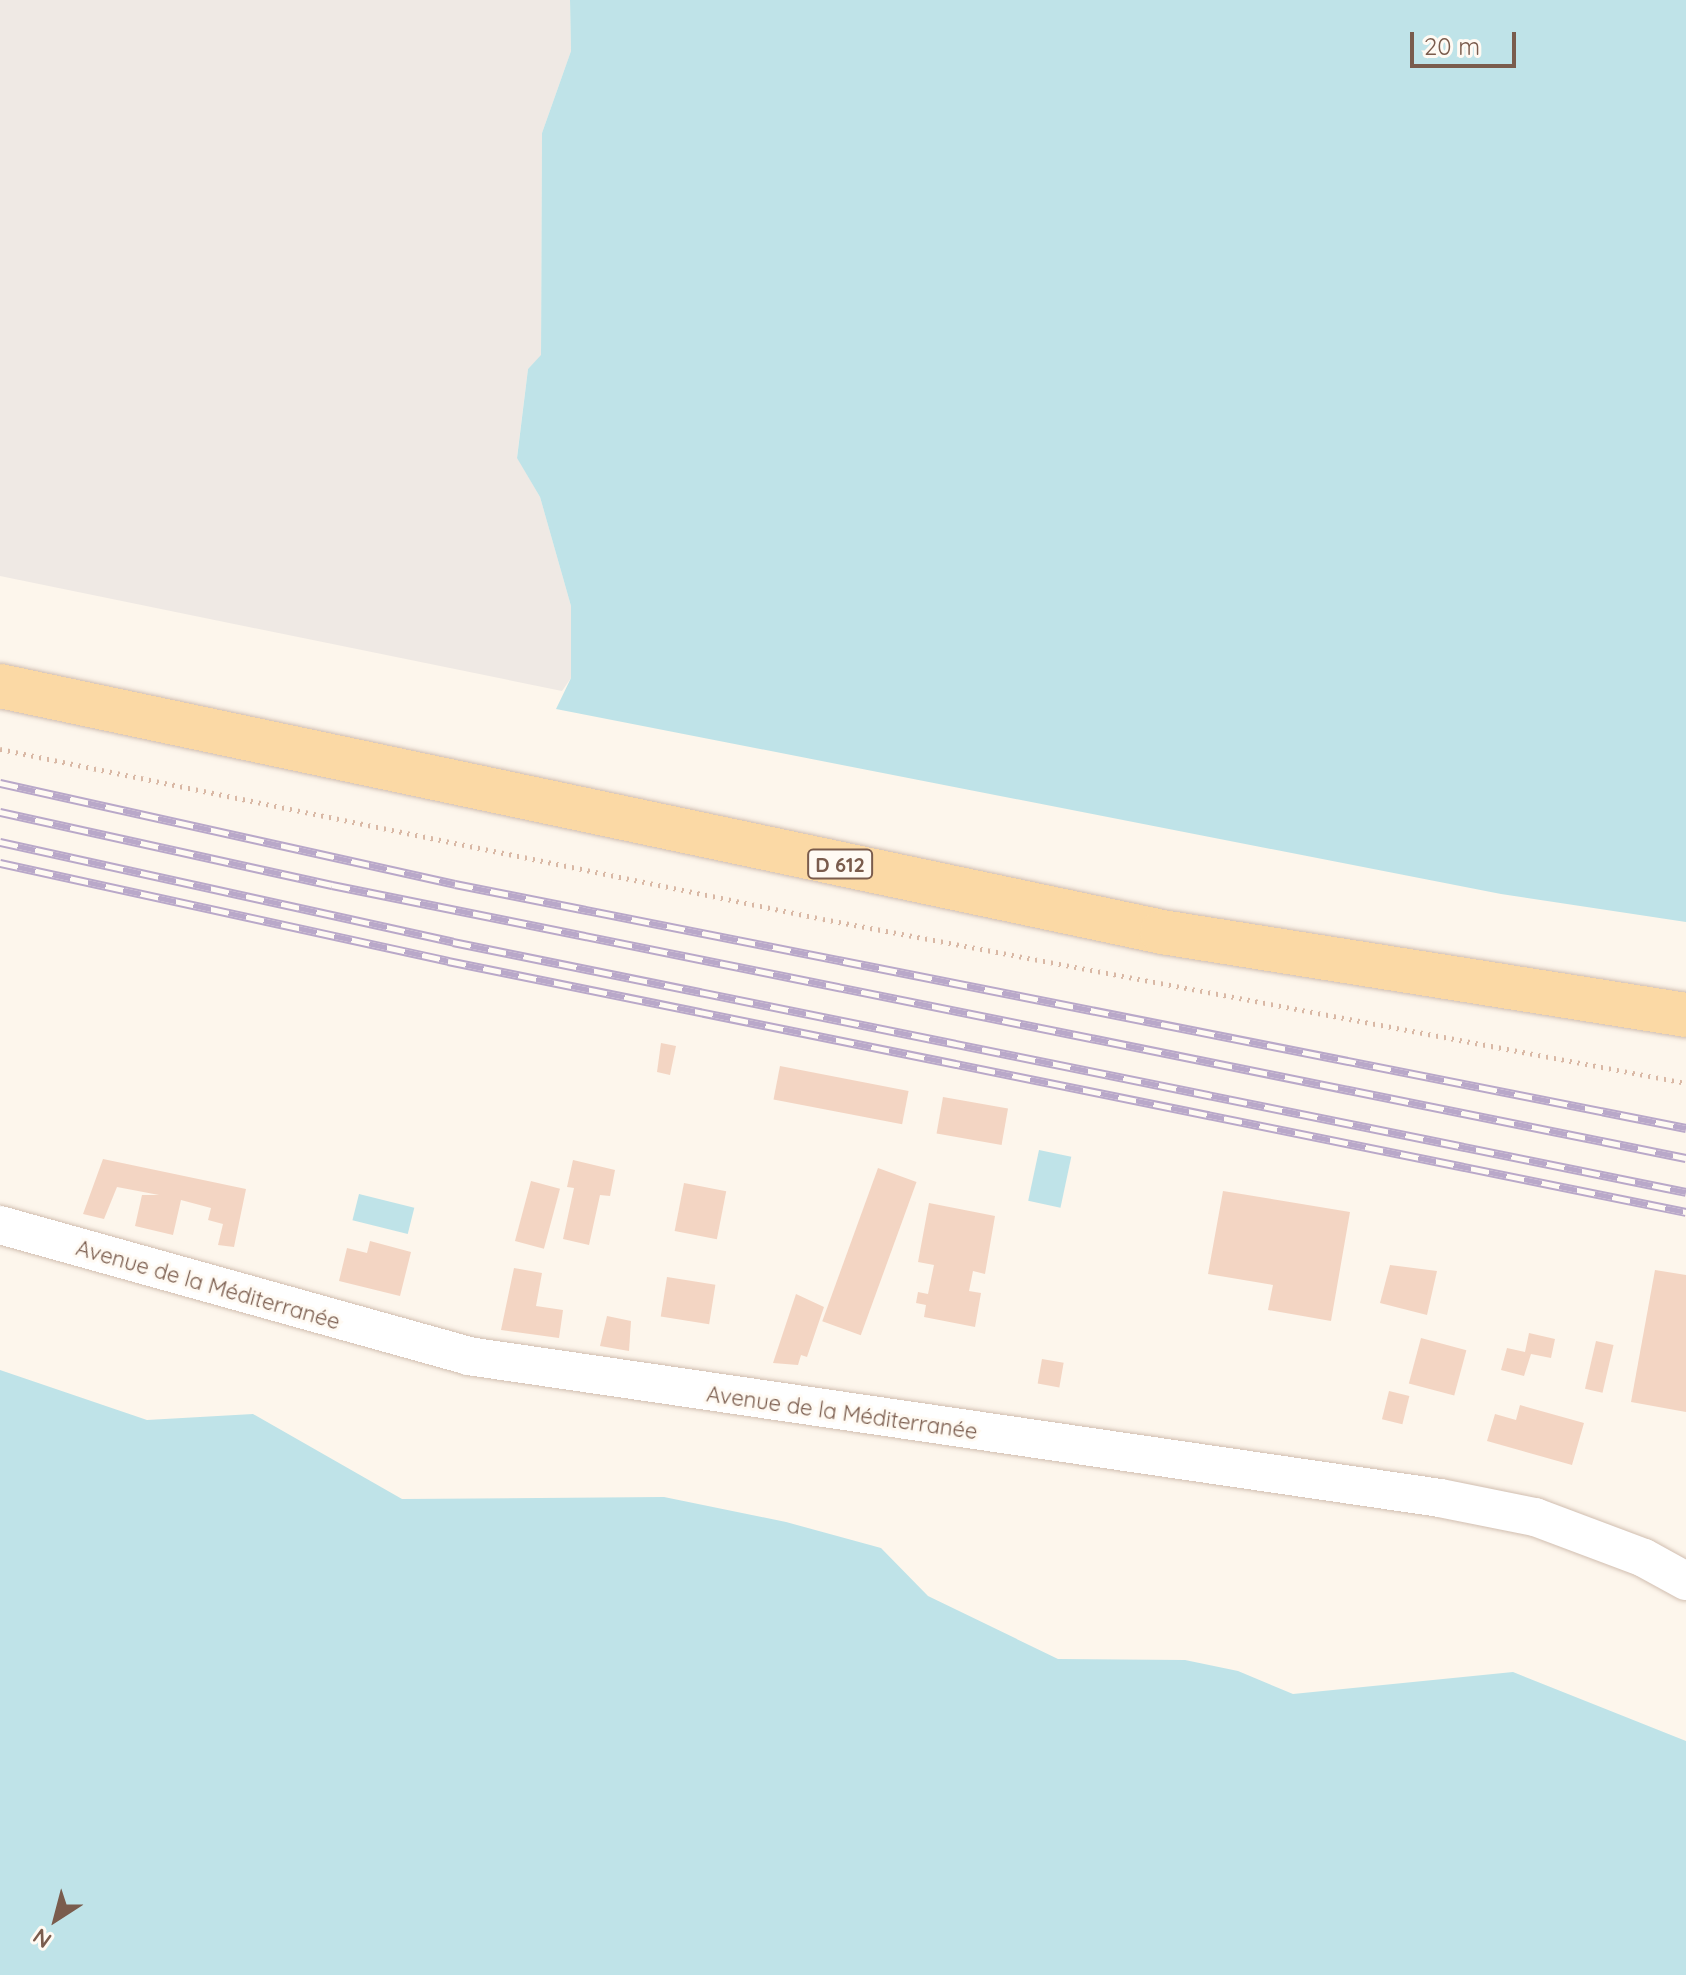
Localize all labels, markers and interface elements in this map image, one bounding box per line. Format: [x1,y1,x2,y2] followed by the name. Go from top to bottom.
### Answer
[1414,16,1520,66] scale bar
[1424,31,1480,61] text: 20 m
[806,848,874,880] road number: D 612
[73,1235,343,1335] street label: Avenue de la Méditerranée
[705,1381,979,1445] street label: Avenue de la Méditerranée
[16,1879,96,1959] north arrow
[27,1922,57,1955] text: N

